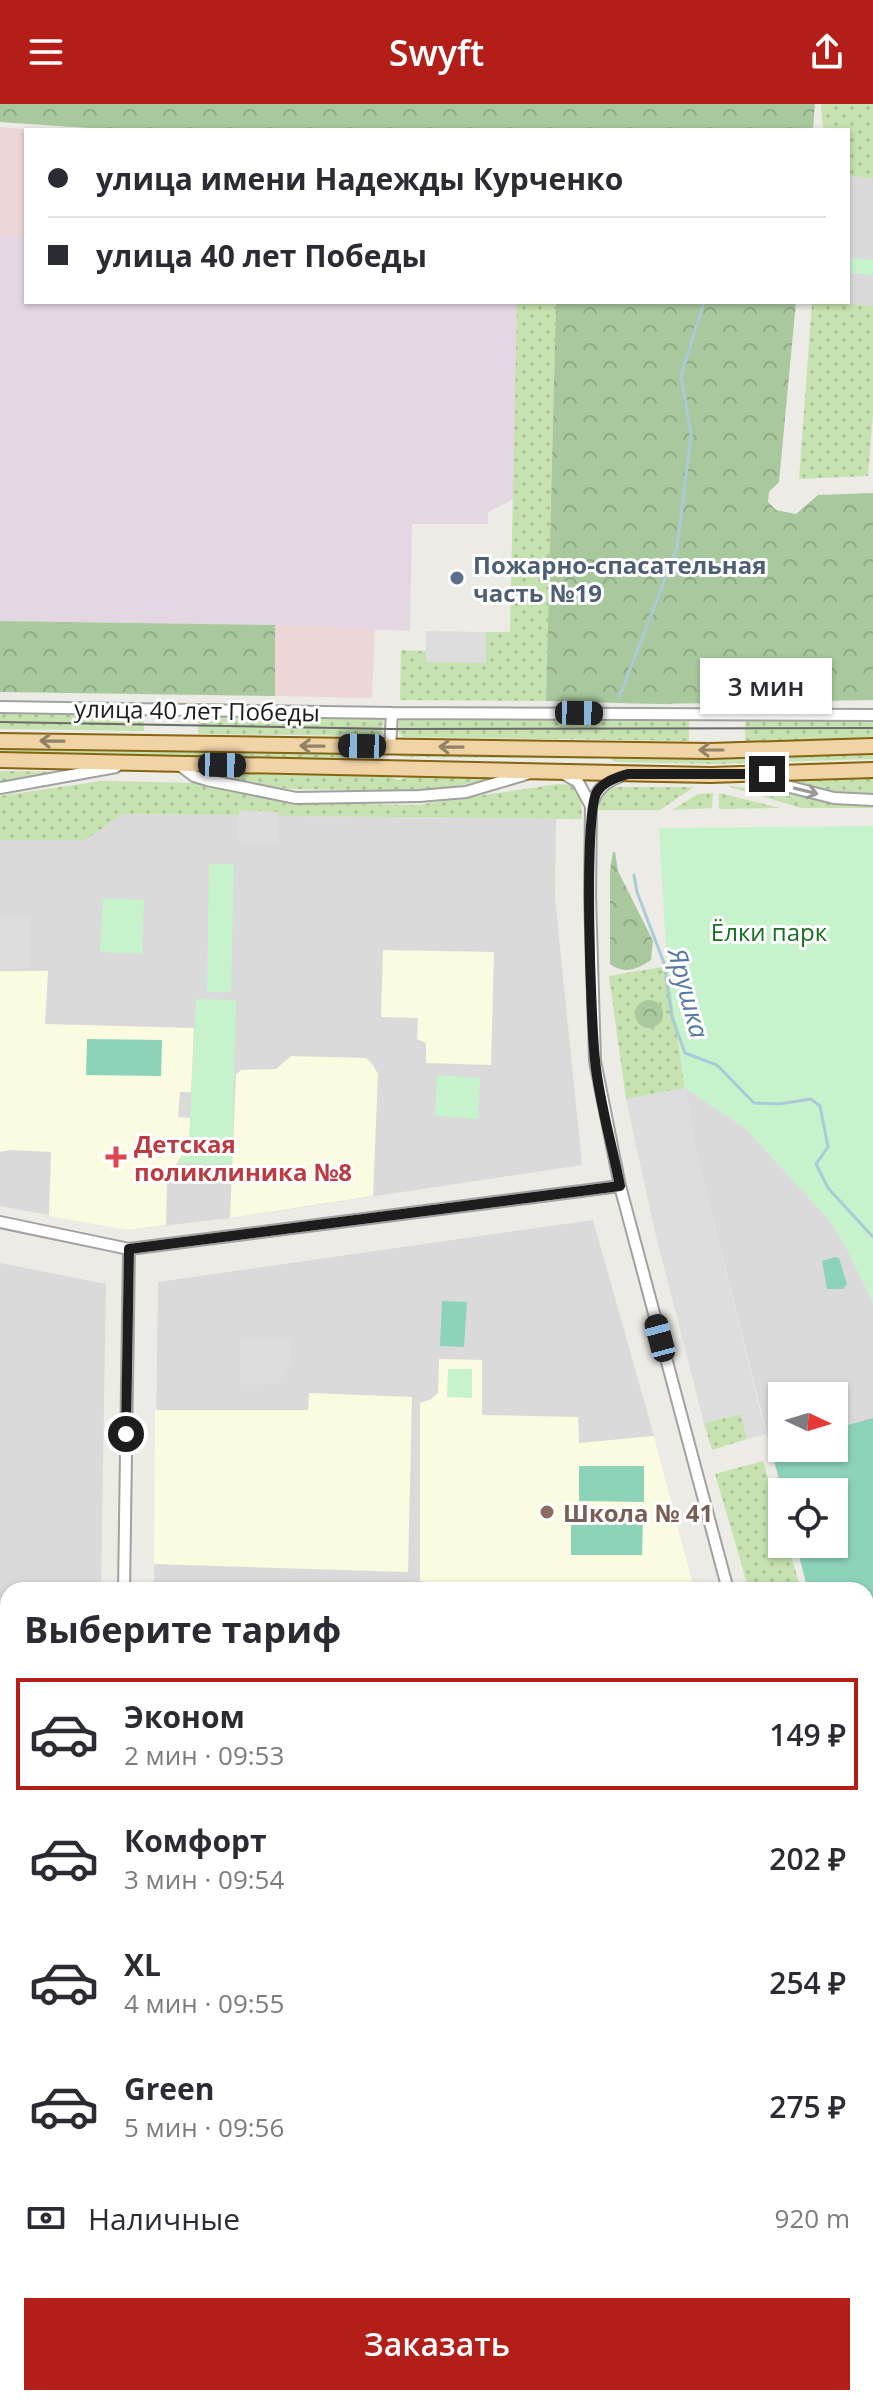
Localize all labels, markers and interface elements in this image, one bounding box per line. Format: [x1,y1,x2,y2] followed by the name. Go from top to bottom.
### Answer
[389,28,484,77] text: Swyft
[24,30,68,74] icon: menu
[805,30,849,74] icon: share
[96,158,623,199] text: улица имени Надежды Курченко
[96,235,427,276] text: улица 40 лет Победы
[473,548,766,609] place label: Пожарно-спасательная часть №19
[448,569,466,587] marker: Пожарно-спасательная часть №19
[701,658,833,714] callout: 3 мин
[728,668,804,704] text: 3 мин
[74,691,320,729] street label: улица 40 лет Победы
[555,701,603,725] car
[39,734,66,749] one-way arrow
[338,734,386,758] car
[299,738,326,753] one-way arrow
[438,740,465,755] one-way arrow
[698,743,725,758] one-way arrow
[198,753,246,777] car
[749,756,785,792] route end
[793,785,819,800] one-way arrow
[711,915,828,948] park label: Ёлки парк
[659,943,718,1042] water label: Ярушка
[134,1127,352,1188] place label: Детская поликлиника №8
[105,1146,127,1168] marker: Детская поликлиника №8
[642,1312,678,1364] car
[768,1382,848,1462] north arrow
[768,1382,848,1558] map controls
[108,1416,144,1452] route start
[768,1478,848,1558] button: locate
[563,1496,713,1529] place label: Школа № 41
[538,1503,556,1521] marker: Школа № 41
[24,1605,341,1654] text: Выберите тариф
[124,1696,245,1737] text: Эконом
[28,1698,100,1770] icon: car
[769,1714,846,1755] text: 149 ₽
[124,1737,284,1773] text: 2 мин · 09:53
[124,1820,267,1861] text: Комфорт
[28,1822,100,1894] icon: car
[769,1838,846,1879] text: 202 ₽
[124,1861,284,1897] text: 3 мин · 09:54
[124,1944,161,1985] text: XL
[28,1946,100,2018] icon: car
[769,1962,846,2003] text: 254 ₽
[124,1985,284,2021] text: 4 мин · 09:55
[124,2068,215,2109] text: Green
[28,2070,100,2142] icon: car
[769,2086,846,2127] text: 275 ₽
[124,2109,284,2145] text: 5 мин · 09:56
[24,2196,68,2240] icon: cash
[88,2198,240,2239] text: Наличные
[775,2200,850,2236] text: 920 m
[24,2298,850,2390] button: Заказать

